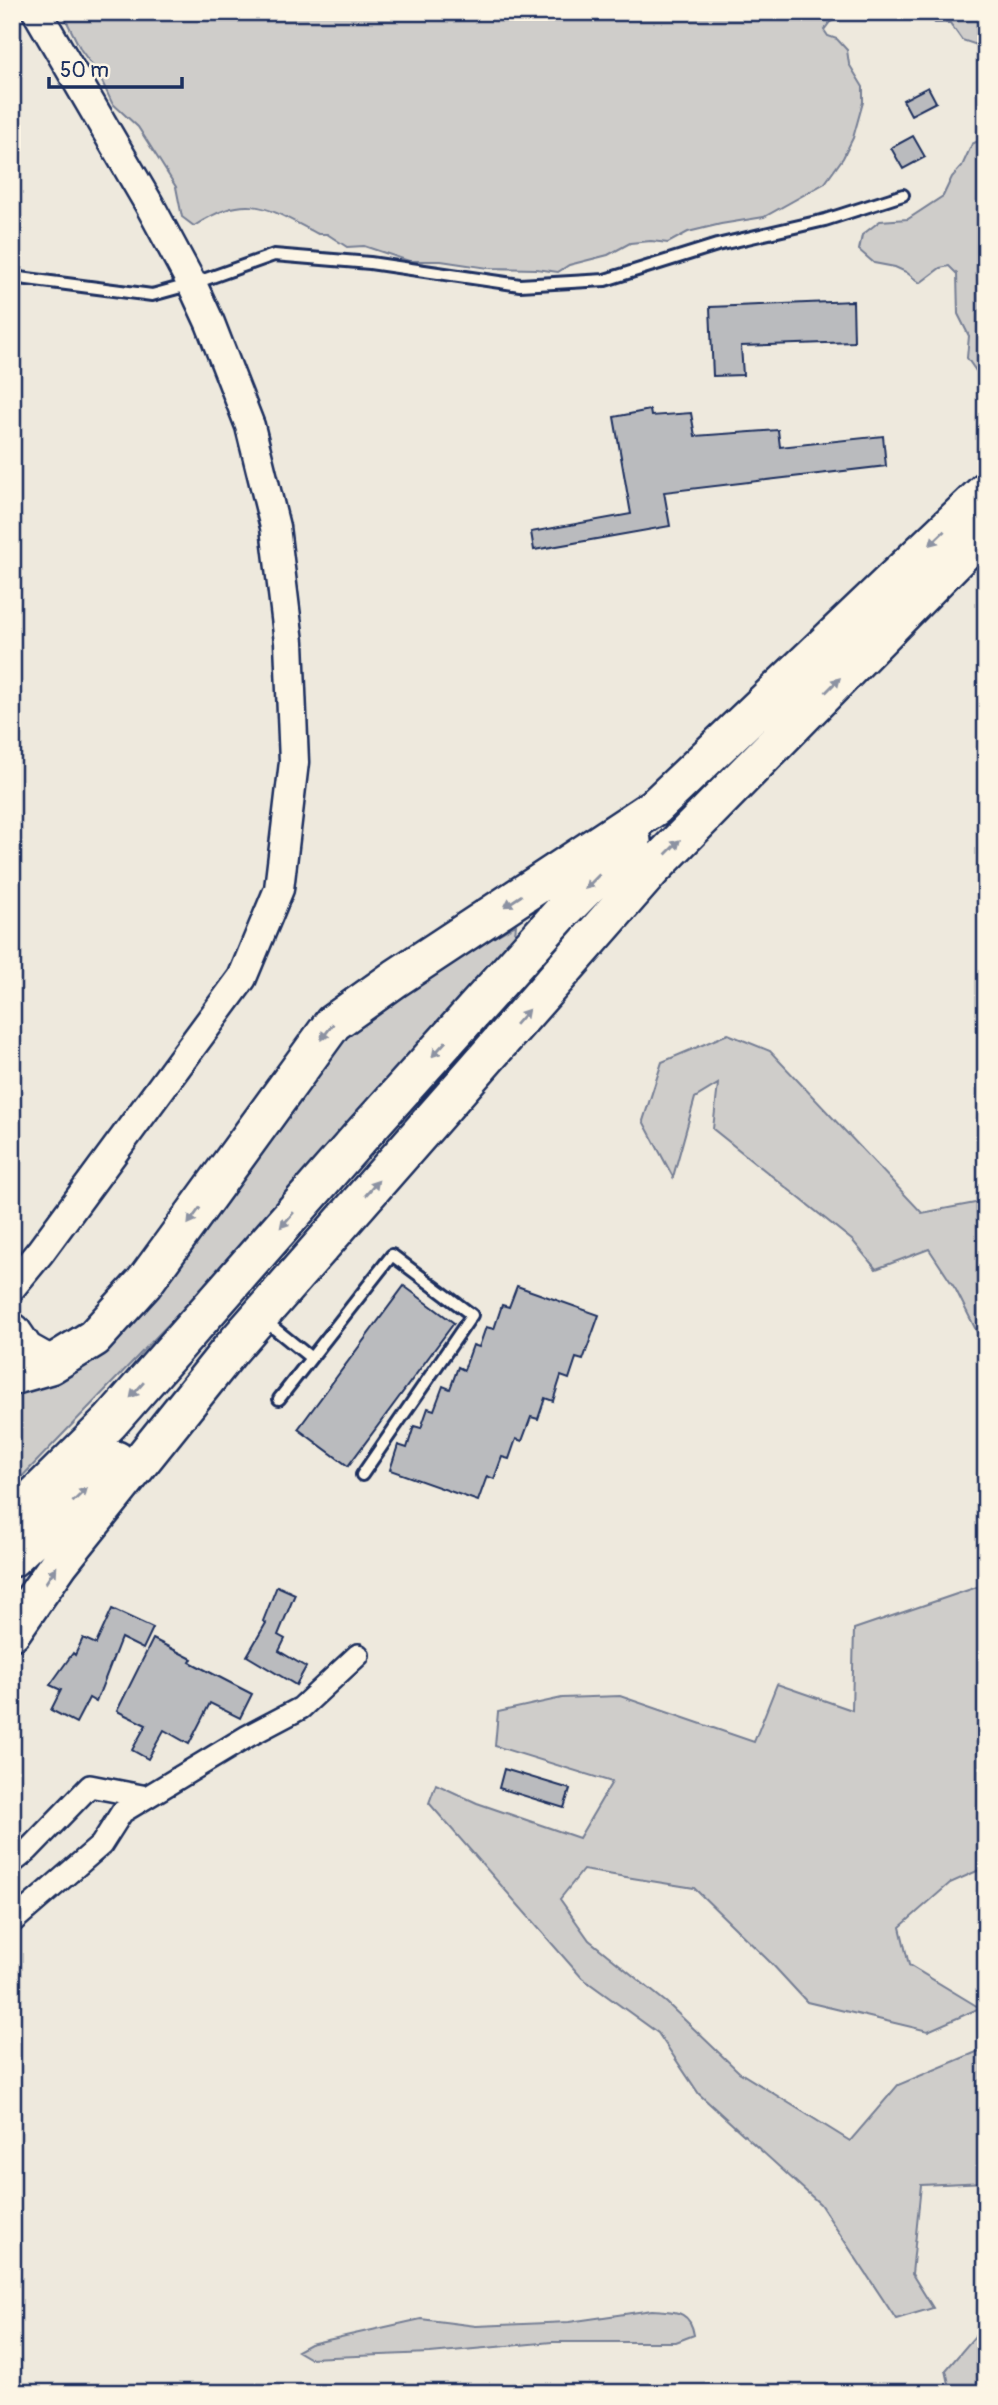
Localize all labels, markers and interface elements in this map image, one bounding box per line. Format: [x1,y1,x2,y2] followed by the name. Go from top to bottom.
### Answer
[49,46,182,90] scale bar
[60,57,109,84] text: 50 m
[928,530,945,547] one-way arrow
[824,677,840,694] one-way arrow
[665,839,681,856] one-way arrow
[584,873,601,889] one-way arrow
[503,895,523,908] one-way arrow
[514,1008,530,1026] one-way arrow
[320,1022,334,1041] one-way arrow
[431,1041,447,1058] one-way arrow
[364,1179,380,1197] one-way arrow
[187,1207,201,1225] one-way arrow
[280,1211,296,1228] one-way arrow
[130,1382,145,1399] one-way arrow
[71,1487,88,1503] one-way arrow
[44,1566,58,1584] one-way arrow

